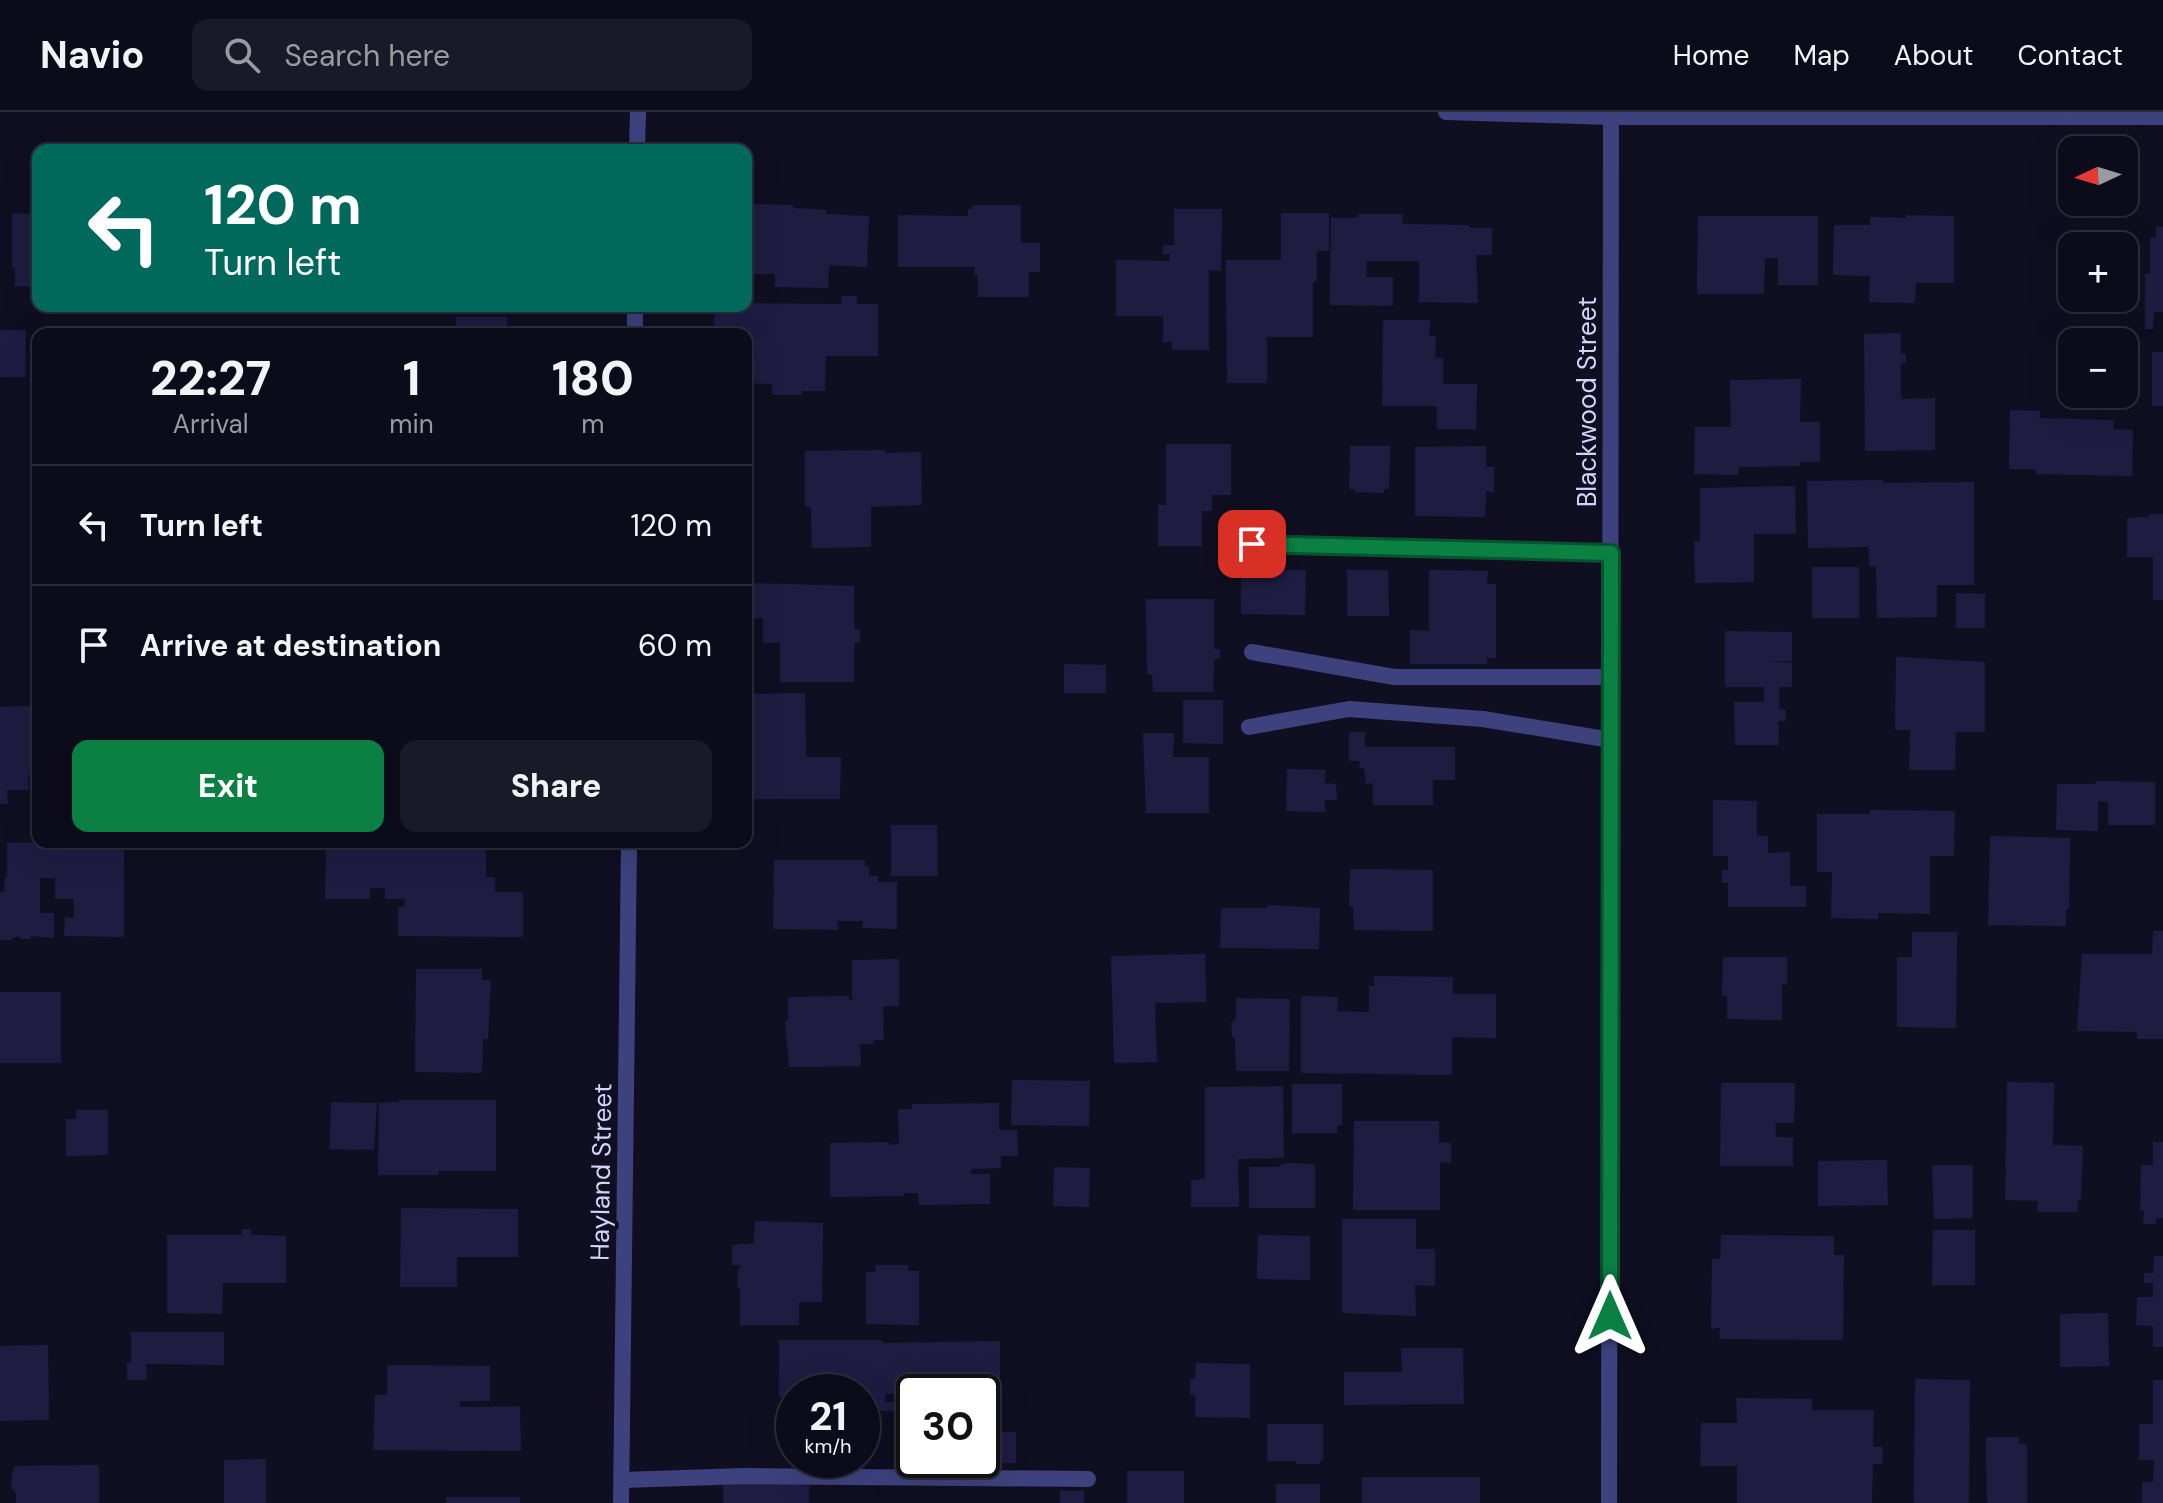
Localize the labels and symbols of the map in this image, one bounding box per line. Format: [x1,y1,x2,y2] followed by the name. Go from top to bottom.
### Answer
[2058,136,2138,216] north arrow
[1570,297,1604,507] street label: Blackwood Street
[1218,510,1286,578] pin
[582,1083,620,1261] street label: Hayland Street
[1568,1274,1652,1358] position arrow
[896,1374,1000,1478] speed limit sign: 30

